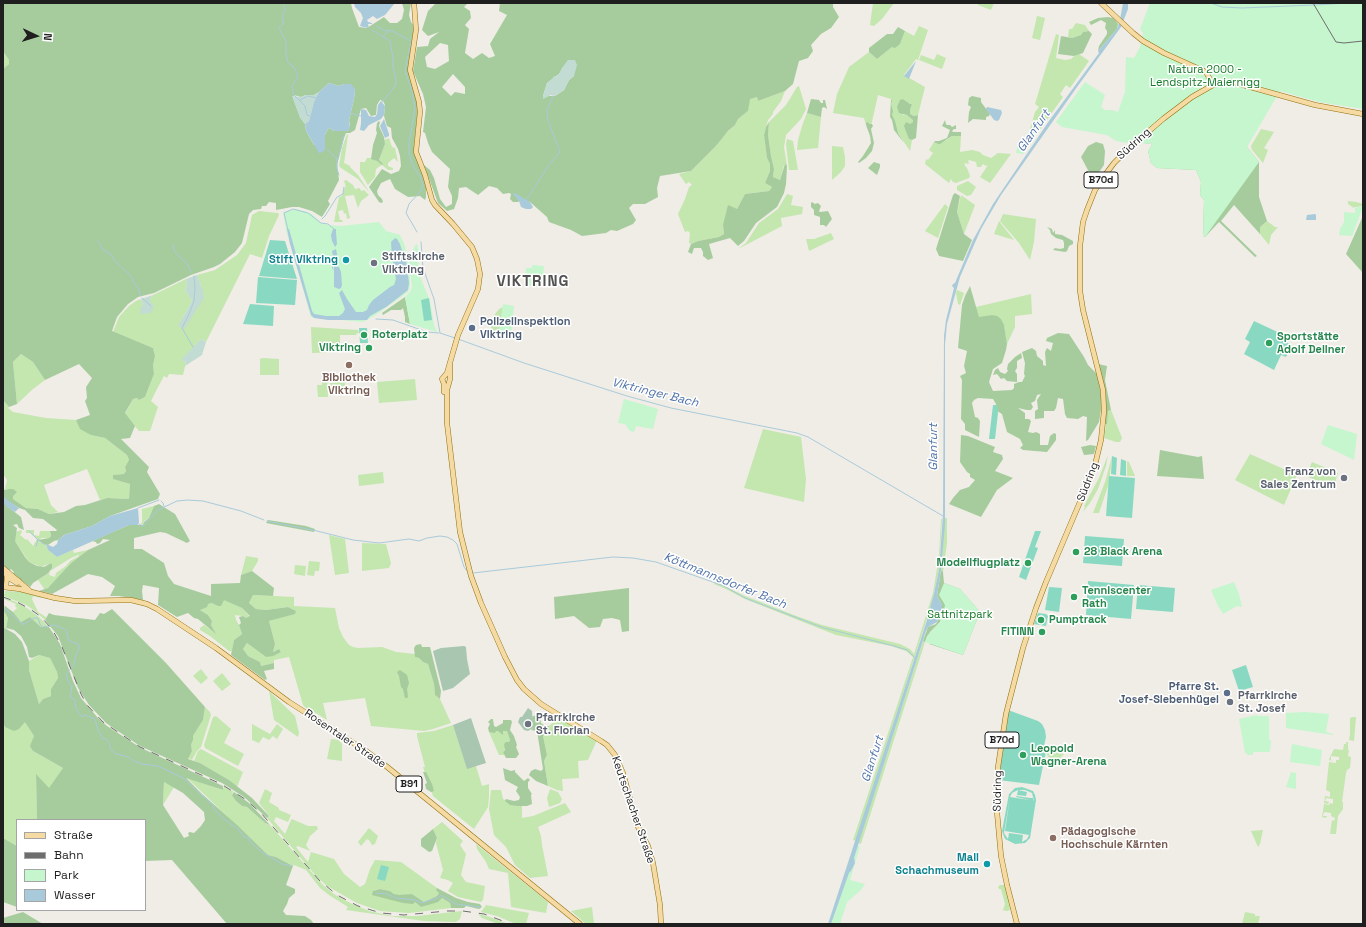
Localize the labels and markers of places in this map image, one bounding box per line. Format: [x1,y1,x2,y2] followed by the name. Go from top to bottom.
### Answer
[382,250,445,276] place label: Stiftskirche Viktring
[269,253,338,267] place label: Stift Viktring
[341,255,351,265] marker: Stift Viktring
[369,258,379,268] marker: Stiftskirche Viktring
[480,315,570,341] place label: Polizeiinspektion Viktring
[467,323,477,333] marker: Polizeiinspektion Viktring
[372,328,428,342] place label: Roterplatz
[359,330,369,340] marker: Roterplatz
[1277,330,1345,356] place label: Sportstätte Adolf Deliner
[1264,338,1274,348] marker: Sportstätte Adolf Deliner
[319,341,361,355] place label: Viktring
[364,343,374,353] marker: Viktring
[344,360,354,370] marker: Bibliothek Viktring
[322,371,376,397] place label: Bibliothek Viktring
[1260,465,1336,491] place label: Franz von Sales Zentrum
[1339,473,1349,483] marker: Franz von Sales Zentrum
[1084,545,1162,559] place label: 28 Black Arena
[1071,547,1081,557] marker: 28 Black Arena
[937,556,1020,570] place label: Modellflugplatz
[1023,558,1033,568] marker: Modellflugplatz
[1082,584,1151,610] place label: Tenniscenter Rath
[1069,592,1079,602] marker: Tenniscenter Rath
[1049,613,1107,627] place label: Pumptrack
[1036,615,1046,625] marker: Pumptrack
[1001,625,1034,639] place label: FITINN
[1037,627,1047,637] marker: FITINN
[1119,680,1219,706] place label: Pfarre St. Josef-Siebenhügel
[1222,688,1232,698] marker: Pfarre St. Josef-Siebenhügel
[1238,689,1297,715] place label: Pfarrkirche St. Josef
[1225,697,1235,707] marker: Pfarrkirche St. Josef
[536,711,595,737] place label: Pfarrkirche St. Florian
[523,719,533,729] marker: Pfarrkirche St. Florian
[1031,742,1107,768] place label: Leopold Wagner-Arena
[1018,750,1028,760] marker: Leopold Wagner-Arena
[1061,825,1168,851] place label: Pädagogische Hochschule Kärnten
[1048,833,1058,843] marker: Pädagogische Hochschule Kärnten
[895,851,979,877] place label: Mali Schachmuseum
[982,859,992,869] marker: Mali Schachmuseum

